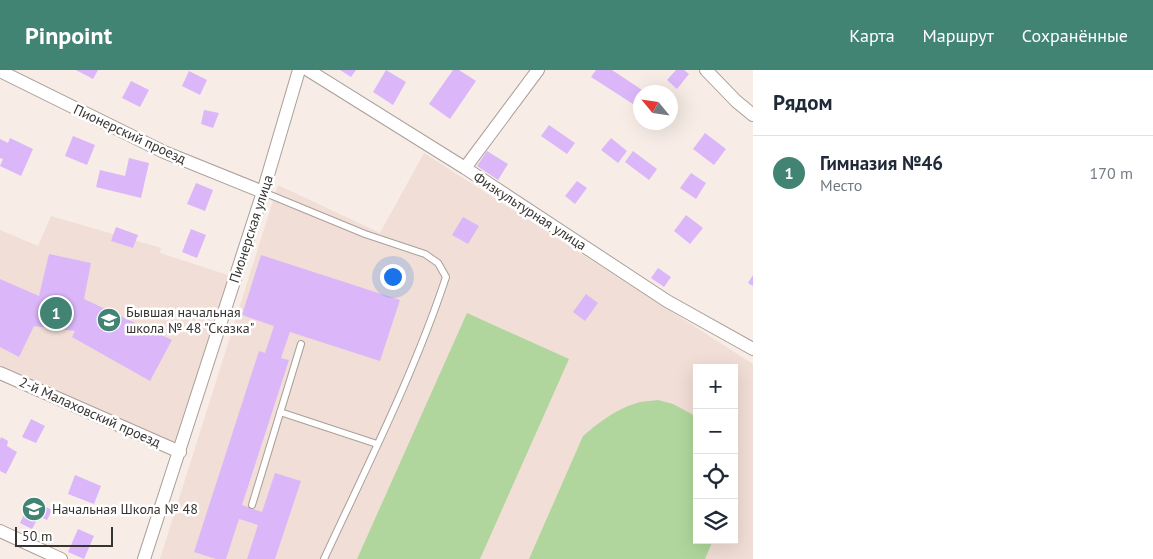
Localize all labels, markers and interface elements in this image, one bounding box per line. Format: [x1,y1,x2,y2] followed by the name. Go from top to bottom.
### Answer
[25,20,112,51] text: Pinpoint
[849,24,895,47] text: Карта
[923,24,994,47] text: Маршрут
[1022,24,1128,47] text: Сохранённые
[633,85,678,130] north arrow
[773,89,832,116] text: Рядом
[71,100,190,168] street label: Пионерский проезд
[820,151,943,175] text: Гимназия №46
[784,163,794,183] text: 1
[1090,163,1133,183] text: 170 m
[470,168,590,254] street label: Физкультурная улица
[225,173,277,285] street label: Пионерская улица
[820,175,862,195] text: Место
[380,264,406,290] your location
[40,294,72,332] pin: 1
[126,303,254,337] place label: Бывшая начальная школа № 48 "Сказка"
[96,307,122,333] school or university icon: Бывшая начальная школа № 48 "Сказка"
[693,364,738,544] map controls
[693,364,738,409] button: +
[16,373,164,451] street label: 2-й Малаховский проезд
[693,409,738,454] button: −
[693,454,738,499] button: locate
[21,496,47,522] school or university icon: Начальная Школа № 48
[693,499,738,544] button: layers
[52,500,198,518] place label: Начальная Школа № 48
[15,524,112,547] scale bar
[22,527,52,545] text: 50 m

